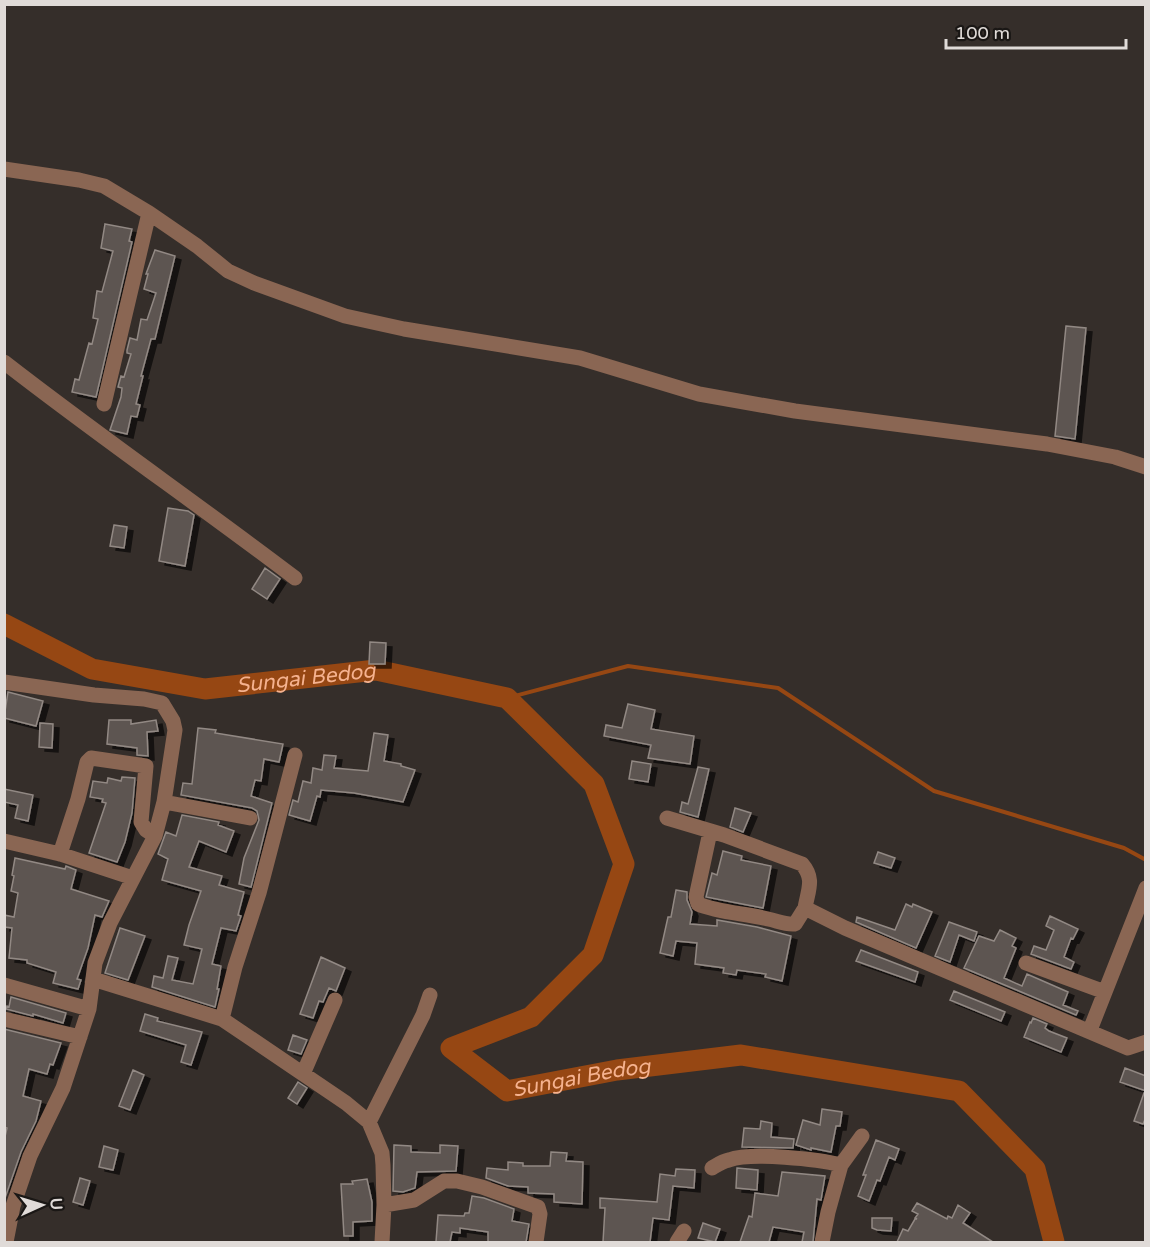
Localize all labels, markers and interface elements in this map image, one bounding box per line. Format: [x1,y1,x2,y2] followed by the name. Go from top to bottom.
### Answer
[946,12,1126,50] scale bar
[955,22,1010,44] text: 100 m
[235,657,378,698] water label: Sungai Bedog
[510,1053,653,1102] water label: Sungai Bedog
[12,1175,72,1235] north arrow
[46,1197,66,1211] text: U

